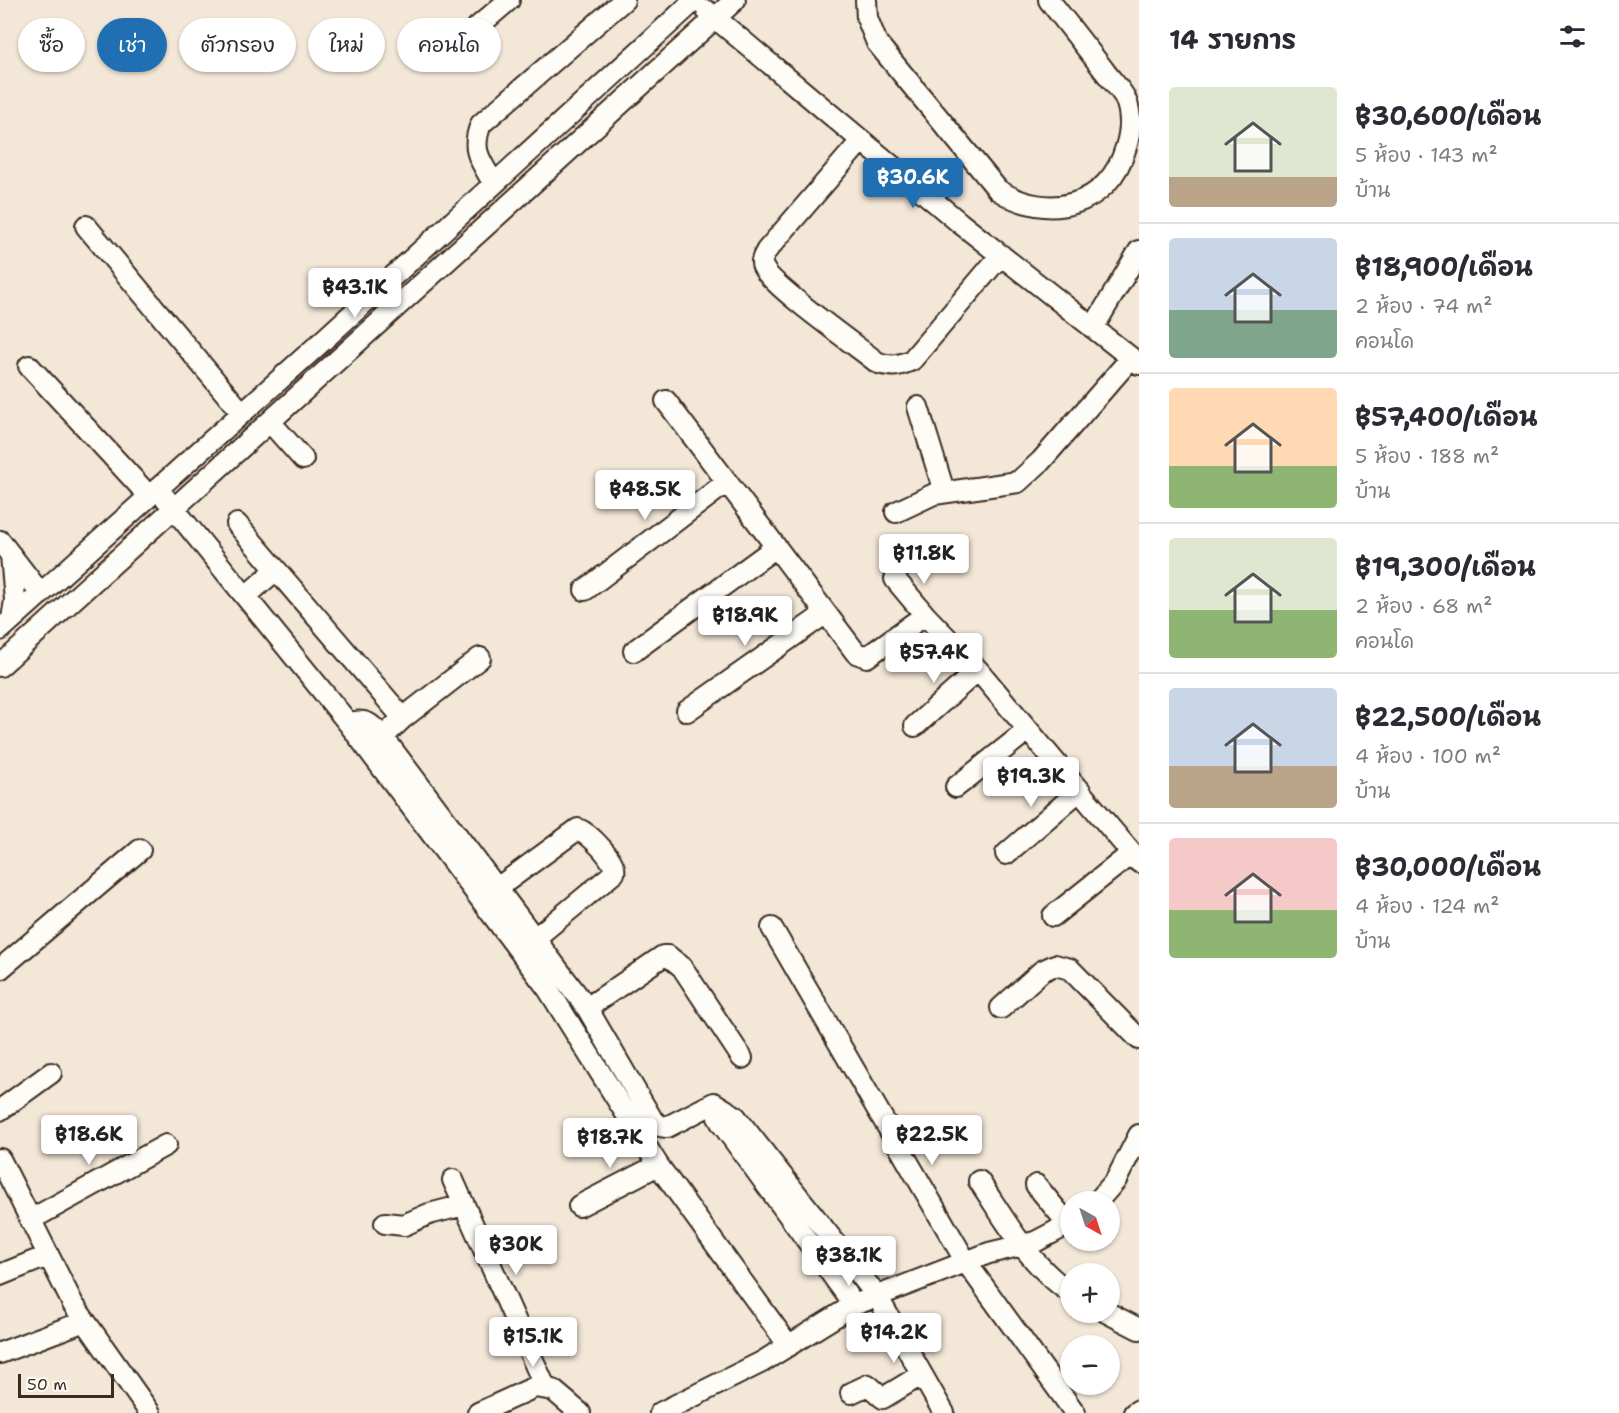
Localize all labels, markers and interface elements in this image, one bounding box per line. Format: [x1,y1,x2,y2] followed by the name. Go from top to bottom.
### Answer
[18,18,85,72] chip: ซื้อ
[97,18,167,72] chip: เช่า
[179,18,296,72] chip: ตัวกรอง
[308,18,385,72] chip: ใหม่
[397,18,501,72] chip: คอนโด
[1556,20,1589,53] icon: filters
[1169,22,1296,57] text: 14 รายการ
[1355,98,1541,133] text: ฿30,600/เดือน
[1217,111,1289,183] icon: home
[1355,142,1498,168] text: 5 ห้อง · 143 m²
[864,158,962,209] pin: ฿30.6K
[877,164,949,190] text: ฿30.6K
[1355,177,1390,203] text: บ้าน
[1355,249,1533,284] text: ฿18,900/เดือน
[1217,262,1289,334] icon: home
[306,268,404,319] pin: ฿43.1K
[322,274,388,300] text: ฿43.1K
[1355,293,1492,319] text: 2 ห้อง · 74 m²
[1355,328,1414,354] text: คอนโด
[1355,399,1538,434] text: ฿57,400/เดือน
[1217,412,1289,484] icon: home
[1355,443,1499,469] text: 5 ห้อง · 188 m²
[596,470,694,521] pin: ฿48.5K
[609,476,681,502] text: ฿48.5K
[1355,478,1390,504] text: บ้าน
[875,534,973,585] pin: ฿11.8K
[893,540,955,566] text: ฿11.8K
[1355,549,1536,584] text: ฿19,300/เดือน
[1217,562,1289,634] icon: home
[1355,593,1493,619] text: 2 ห้อง · 68 m²
[696,596,794,647] pin: ฿18.9K
[712,602,778,628] text: ฿18.9K
[1355,628,1414,654] text: คอนโด
[885,633,983,684] pin: ฿57.4K
[899,639,969,665] text: ฿57.4K
[1355,699,1541,734] text: ฿22,500/เดือน
[1217,712,1289,784] icon: home
[1355,743,1501,769] text: 4 ห้อง · 100 m²
[982,757,1080,808] pin: ฿19.3K
[997,763,1065,789] text: ฿19.3K
[1355,778,1390,804] text: บ้าน
[1355,849,1541,884] text: ฿30,000/เดือน
[1217,862,1289,934] icon: home
[1355,893,1499,919] text: 4 ห้อง · 124 m²
[1355,928,1390,954] text: บ้าน
[40,1115,138,1166] pin: ฿18.6K
[883,1115,981,1166] pin: ฿22.5K
[561,1118,659,1169] pin: ฿18.7K
[55,1121,123,1147] text: ฿18.6K
[896,1121,968,1147] text: ฿22.5K
[577,1124,643,1150] text: ฿18.7K
[1060,1191,1120,1251] north arrow
[1060,1191,1120,1395] map controls
[480,1225,552,1276] pin: ฿30K
[489,1231,543,1257] text: ฿30K
[800,1236,898,1287] pin: ฿38.1K
[816,1242,882,1268] text: ฿38.1K
[1060,1263,1120,1323] button: +
[845,1313,943,1364] pin: ฿14.2K
[484,1317,582,1368] pin: ฿15.1K
[860,1319,928,1345] text: ฿14.2K
[503,1323,563,1349] text: ฿15.1K
[1060,1335,1120,1395] button: −
[18,1371,114,1398] scale bar
[27,1374,67,1395] text: 50 m

